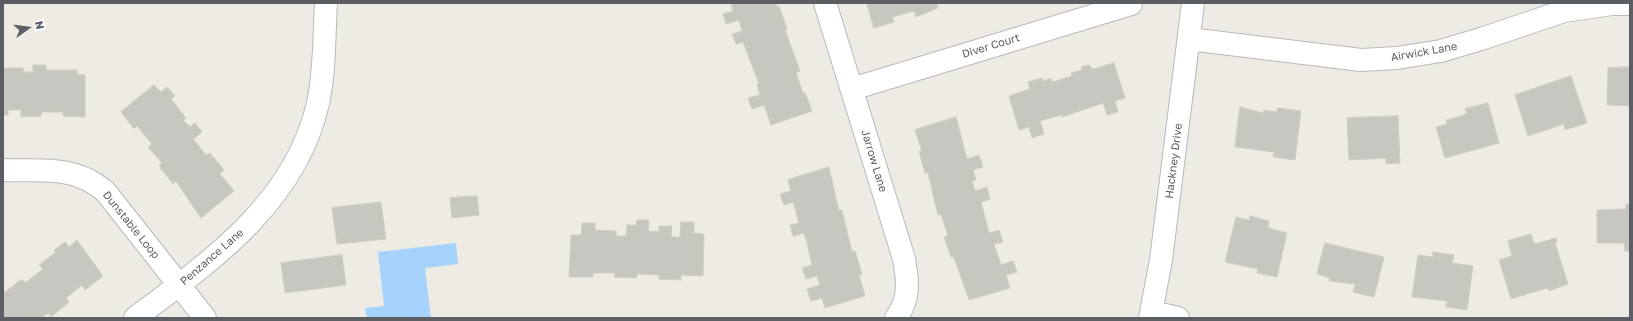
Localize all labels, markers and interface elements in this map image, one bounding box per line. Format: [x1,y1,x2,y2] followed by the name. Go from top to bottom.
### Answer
[8,8,48,48] north arrow
[33,19,47,31] text: N
[961,31,1021,61] street label: Diver Court
[1390,40,1458,64] street label: Airwick Lane
[1163,123,1185,199] street label: Hackney Drive
[858,128,890,194] street label: Jarrow Lane
[100,189,162,261] street label: Dunstable Loop
[178,226,246,288] street label: Penzance Lane

